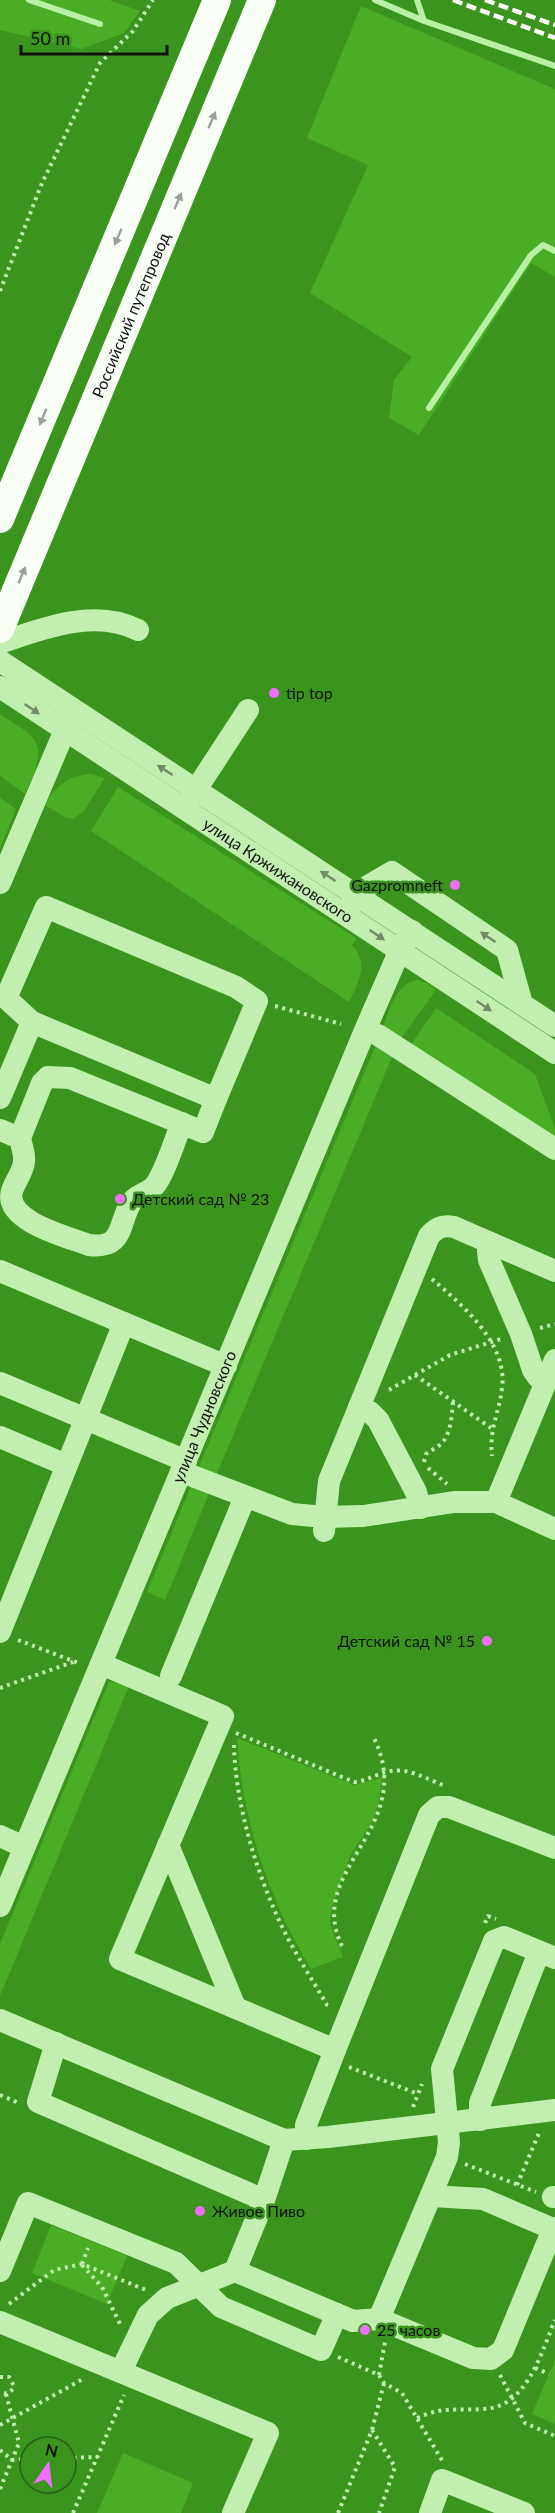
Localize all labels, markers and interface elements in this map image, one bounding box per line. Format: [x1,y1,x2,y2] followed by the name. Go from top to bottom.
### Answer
[21,18,166,56] scale bar
[30,27,70,49] text: 50 m
[207,111,216,128] one-way arrow
[173,191,183,209] one-way arrow
[113,228,122,246] one-way arrow
[87,229,173,401] street label: Российский путепровод
[38,408,48,426] one-way arrow
[17,565,27,583] one-way arrow
[286,683,333,702] place label: tip top
[267,686,281,700] marker: tip top
[24,703,40,715] one-way arrow
[157,764,173,775] one-way arrow
[200,814,357,926] street label: улица Кржижановского
[320,871,336,882] one-way arrow
[351,875,443,894] place label: Gazpromneft
[448,878,462,892] marker: Gazpromneft
[369,929,385,941] one-way arrow
[481,931,497,943] one-way arrow
[476,1000,492,1011] one-way arrow
[132,1189,269,1208] place label: Детский сад № 23
[113,1192,127,1206] marker: Детский сад № 23
[167,1348,239,1486] street label: улица Чудновского
[338,1631,475,1650] place label: Детский сад № 15
[480,1634,494,1648] marker: Детский сад № 15
[212,2201,305,2220] place label: Живое Пиво
[193,2204,207,2218] marker: Живое Пиво
[377,2320,440,2339] place label: 25 часов
[358,2323,372,2337] marker: 25 часов
[18,2435,78,2495] north arrow
[43,2439,60,2461] text: N

